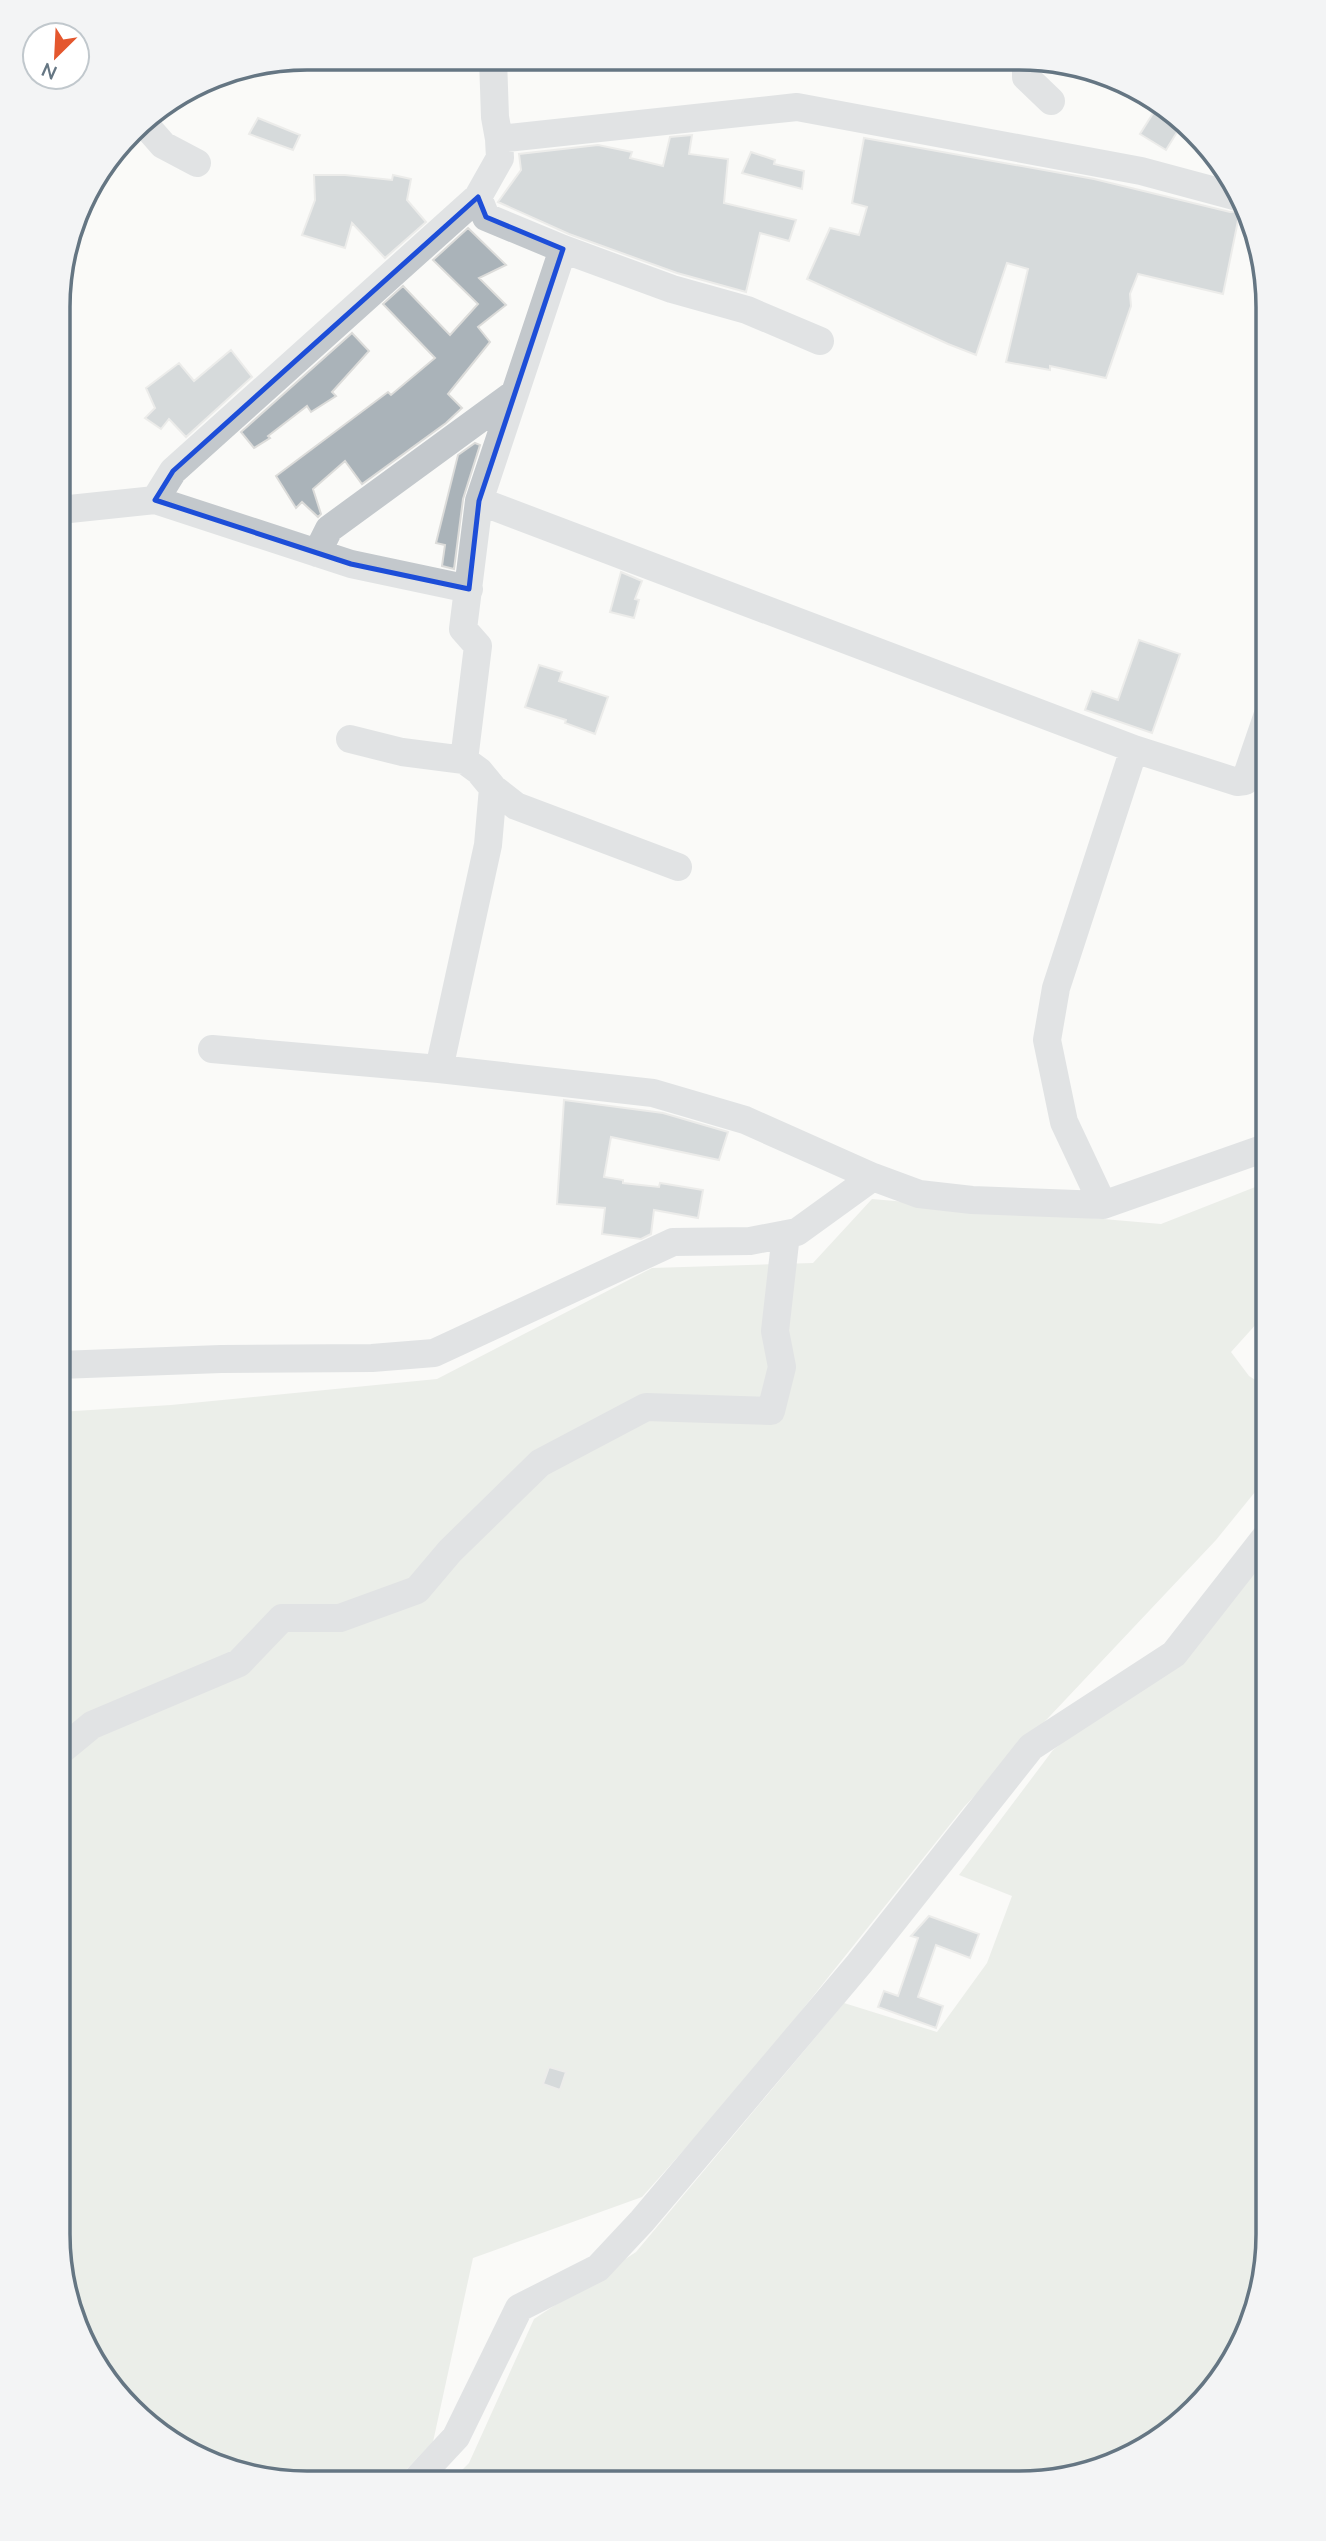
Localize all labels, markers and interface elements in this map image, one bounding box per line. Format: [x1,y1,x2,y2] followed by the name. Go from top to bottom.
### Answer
[21,21,91,91] north arrow
[38,58,61,85] text: N

